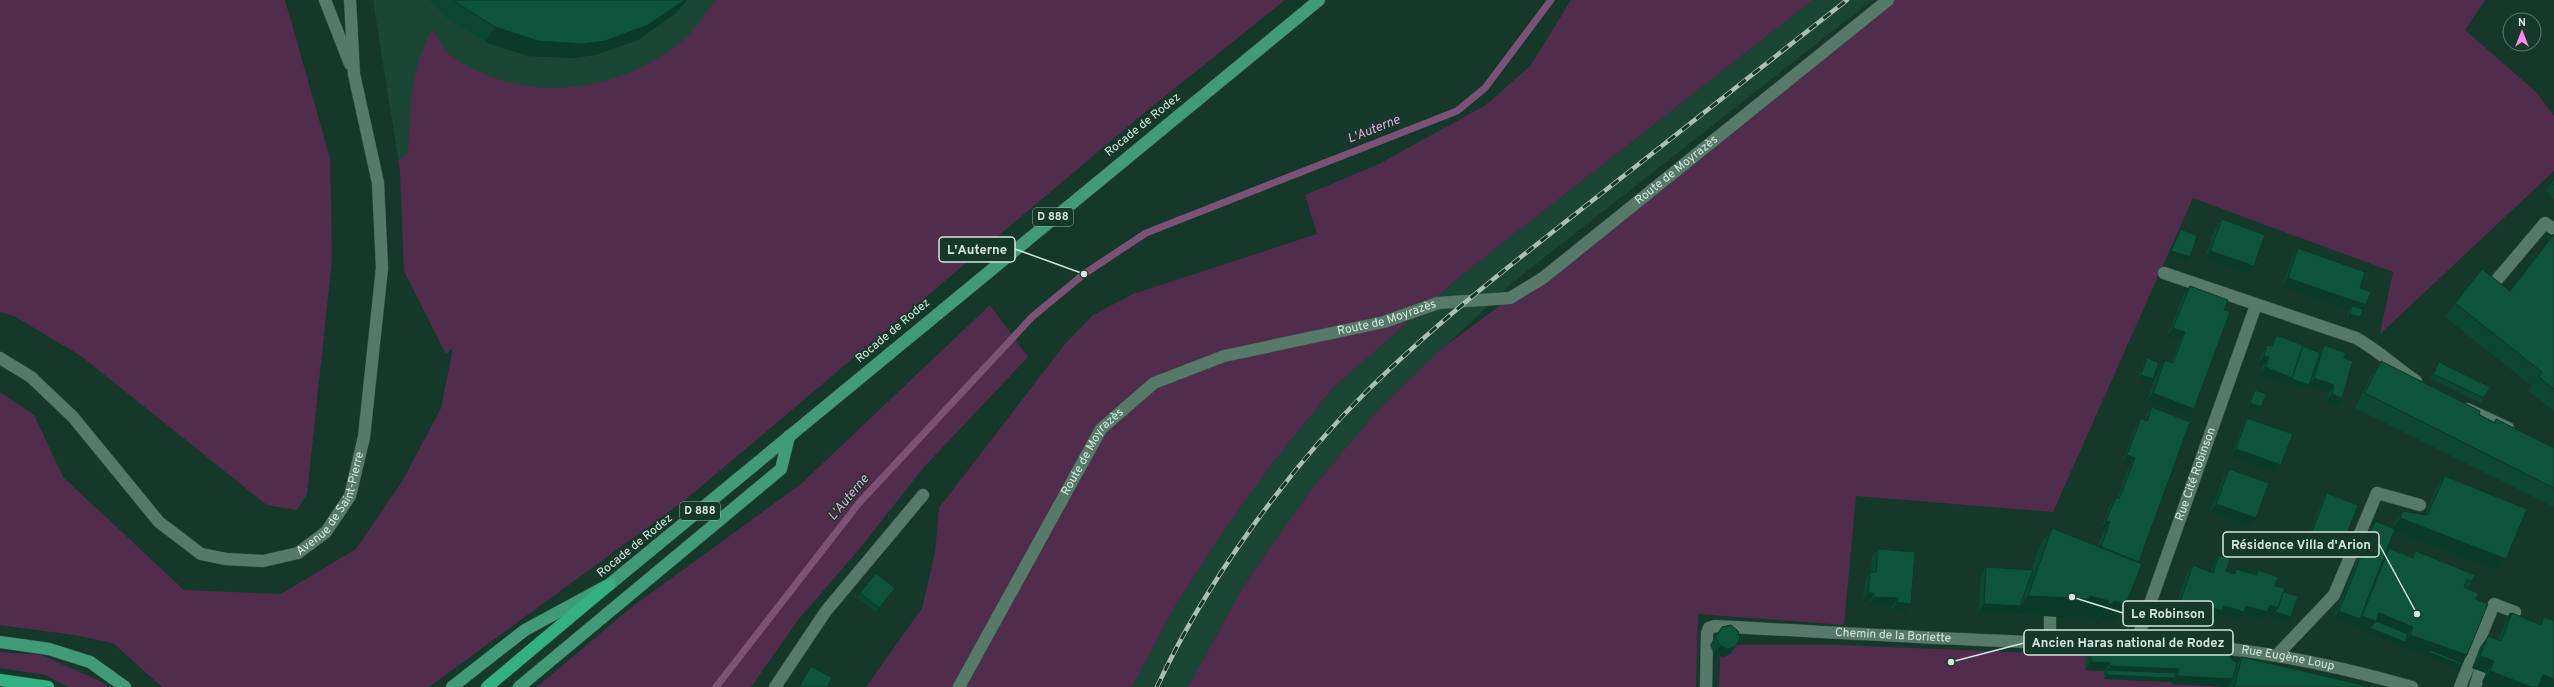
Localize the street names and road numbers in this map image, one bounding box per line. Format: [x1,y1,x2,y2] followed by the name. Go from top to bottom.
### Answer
[1102,90,1184,160] street label: Rocade de Rodez
[1632,132,1722,209] street label: Route de Moyrazès
[1033,208,1073,226] road number: D 888
[852,295,934,367] street label: Rocade de Rodez
[1336,296,1439,340] street label: Route de Moyrazès
[1058,405,1127,498] street label: Route de Moyrazès
[2172,425,2220,523] street label: Rue Cité Robinson
[293,450,368,559] street label: Avenue de Saint-Pierre
[680,502,720,520] road number: D 888
[594,511,676,581] street label: Rocade de Rodez
[1835,625,1951,647] street label: Chemin de la Boriette
[2240,642,2336,675] street label: Rue Eugène Loup

